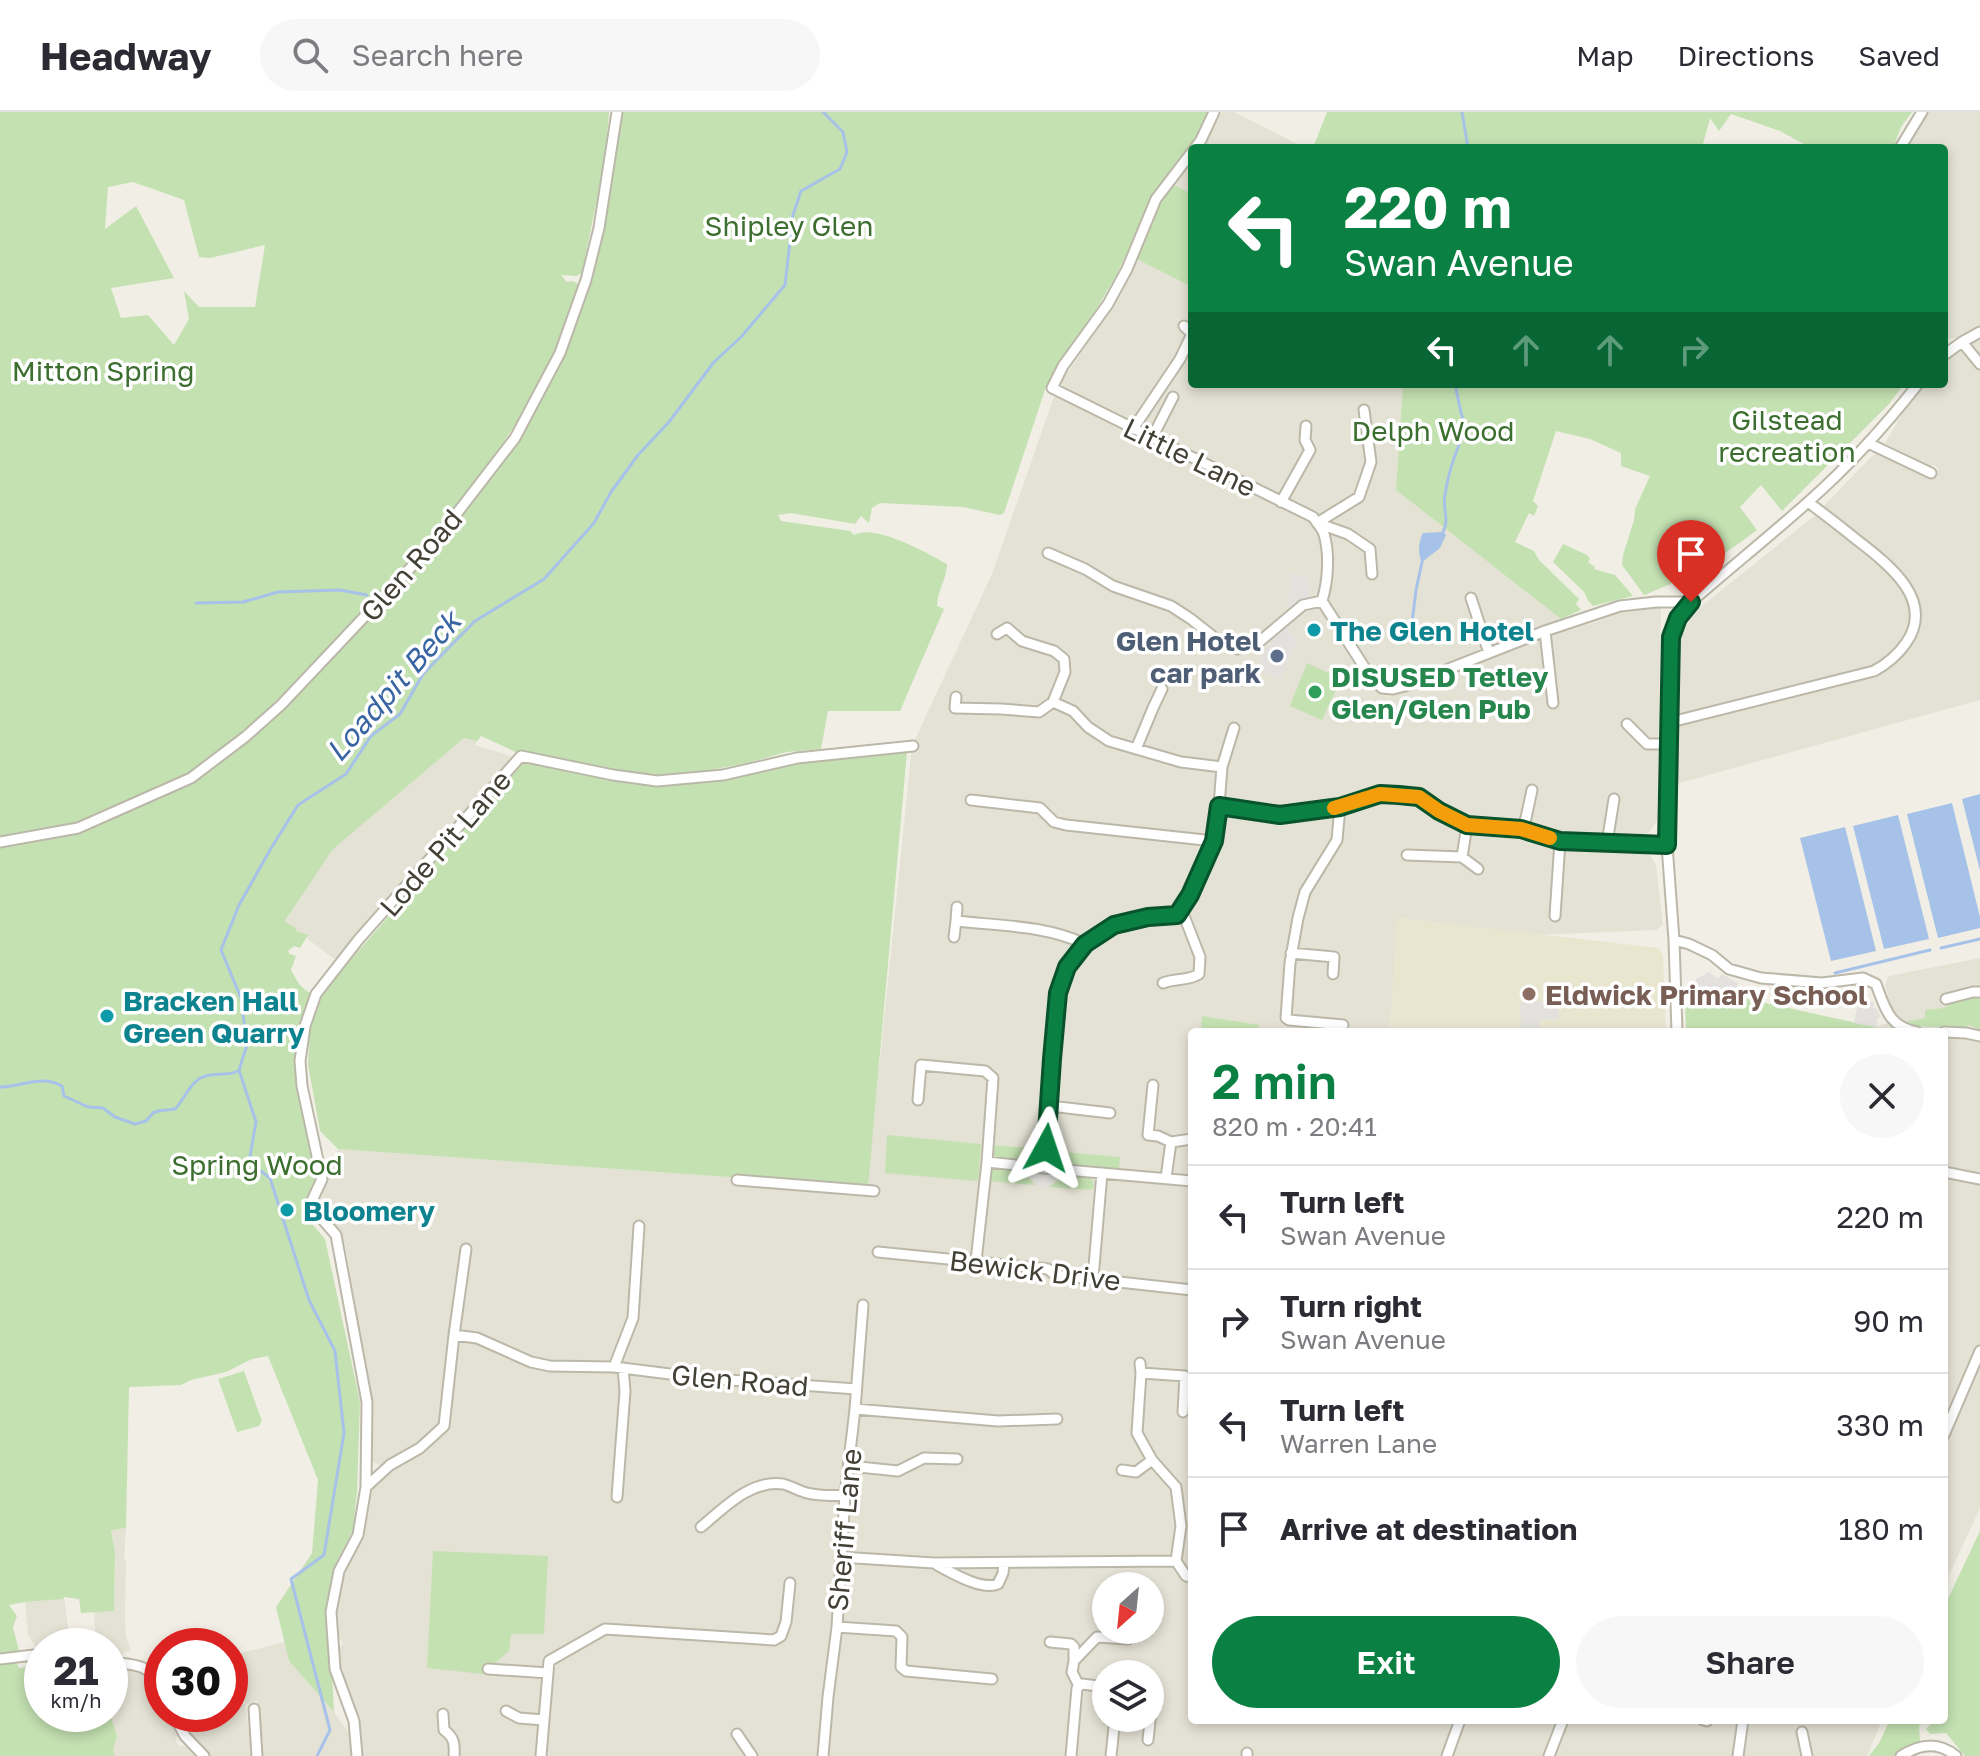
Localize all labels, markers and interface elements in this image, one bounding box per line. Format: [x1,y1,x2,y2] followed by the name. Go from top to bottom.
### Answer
[260,19,820,91] search box
[40,33,212,78] text: Headway
[288,33,332,77] icon: search
[352,37,523,73] text: Search here
[1576,39,1633,72] text: Map
[1677,39,1814,72] text: Directions
[1858,39,1940,72] text: Saved
[1344,173,1512,240] text: 220 m
[1212,176,1316,280] icon: left
[705,209,873,242] park label: Shipley Glen
[1344,241,1574,284] text: Swan Avenue
[1420,328,1464,372] icon: left
[1504,328,1548,372] icon: ahead
[1588,328,1632,372] icon: ahead
[1672,328,1716,372] icon: right
[12,354,194,387] park label: Mitton Spring
[1718,403,1856,468] park label: Gilstead recreation
[1118,411,1262,503] street label: Little Lane
[1352,414,1514,447] park label: Delph Wood
[353,502,469,628] street label: Glen Road
[1657,520,1725,602] pin
[1669,532,1713,576] icon: arrive
[318,601,470,768] water label: Loadpit Beck
[1330,614,1534,647] place label: The Glen Hotel
[1305,621,1323,639] marker: The Glen Hotel
[1116,624,1261,689] place label: Glen Hotel car park
[1268,647,1286,665] marker: Glen Hotel car park
[1331,660,1549,725] place label: DISUSED Tetley Glen/Glen Pub
[1306,683,1324,701] marker: DISUSED Tetley Glen/Glen Pub
[373,763,517,923] street label: Lode Pit Lane
[1545,978,1867,1011] place label: Eldwick Primary School
[123,984,305,1049] place label: Bracken Hall Green Quarry
[1520,985,1538,1003] marker: Eldwick Primary School
[98,1007,116,1025] marker: Bracken Hall Green Quarry
[1212,1052,1337,1110] text: 2 min
[1840,1054,1924,1138] button: close
[1004,1106,1088,1190] position arrow
[1212,1111,1377,1142] text: 820 m · 20:41
[171,1148,343,1181] park label: Spring Wood
[1280,1184,1405,1220] text: Turn left
[303,1194,435,1227] place label: Bloomery
[1212,1195,1256,1239] icon: left
[1837,1199,1924,1235] text: 220 m
[278,1201,296,1219] marker: Bloomery
[1280,1220,1446,1251] text: Swan Avenue
[947,1243,1123,1297] street label: Bewick Drive
[1280,1288,1422,1324] text: Turn right
[1212,1299,1256,1343] icon: right
[1853,1303,1924,1339] text: 90 m
[1280,1324,1446,1355] text: Swan Avenue
[670,1358,810,1402] street label: Glen Road
[1280,1392,1405,1428] text: Turn left
[1212,1403,1256,1447] icon: left
[1836,1407,1924,1443] text: 330 m
[1280,1428,1437,1459] text: Warren Lane
[820,1447,868,1613] street label: Sheriff Lane
[1212,1507,1256,1551] icon: arrive
[1280,1511,1577,1547] text: Arrive at destination
[1839,1511,1924,1547] text: 180 m
[1092,1572,1164,1644] north arrow
[1092,1572,1164,1732] map controls
[1212,1616,1560,1708] button: Exit
[1576,1616,1924,1708] button: Share
[144,1628,248,1732] speed limit sign: 30
[54,1646,99,1694] text: 21
[1092,1660,1164,1732] button: layers
[51,1688,101,1712] text: km/h

